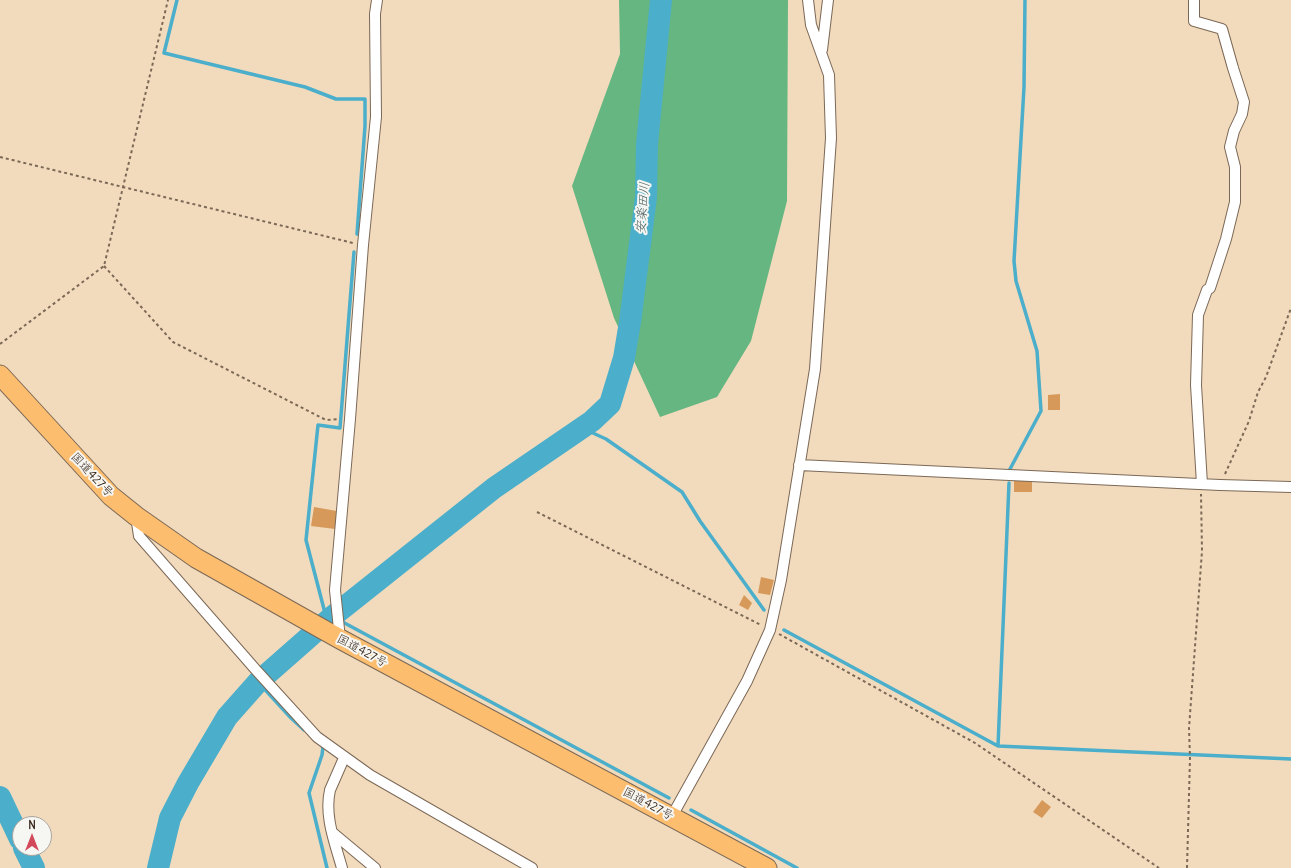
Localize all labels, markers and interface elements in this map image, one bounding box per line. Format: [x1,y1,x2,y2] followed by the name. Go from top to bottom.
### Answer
[633,181,653,235] water label: 安楽田川
[68,450,116,500] street label: 国道427号
[334,632,390,670] street label: 国道427号
[620,785,676,823] street label: 国道427号
[12,816,52,856] north arrow
[28,818,36,832] text: N

